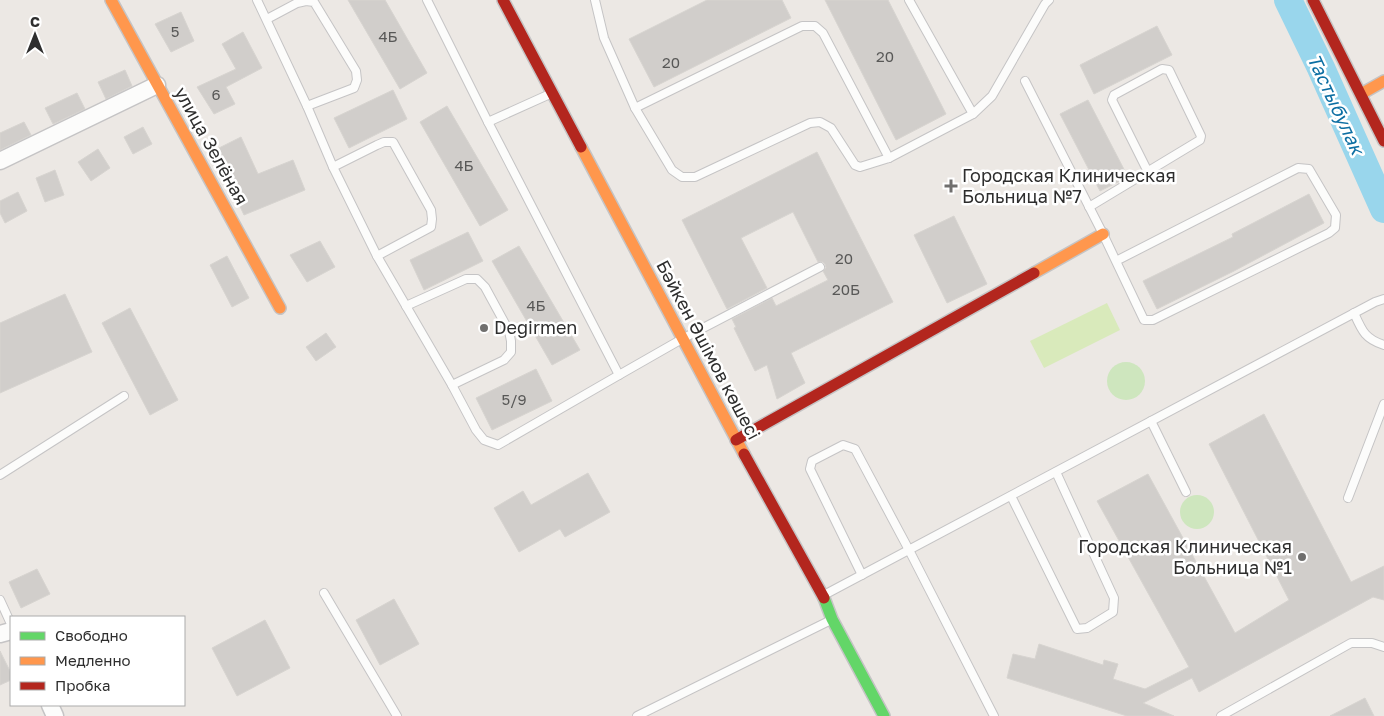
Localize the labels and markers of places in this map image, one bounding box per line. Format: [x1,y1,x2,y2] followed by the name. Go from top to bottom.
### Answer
[962,164,1176,207] place label: Городская Клиническая Больница №7
[944,179,958,193] marker: Городская Клиническая Больница №7
[494,316,577,338] place label: Degirmen
[478,322,490,334] marker: Degirmen
[1078,535,1292,578] place label: Городская Клиническая Больница №1
[1296,551,1308,563] marker: Городская Клиническая Больница №1

